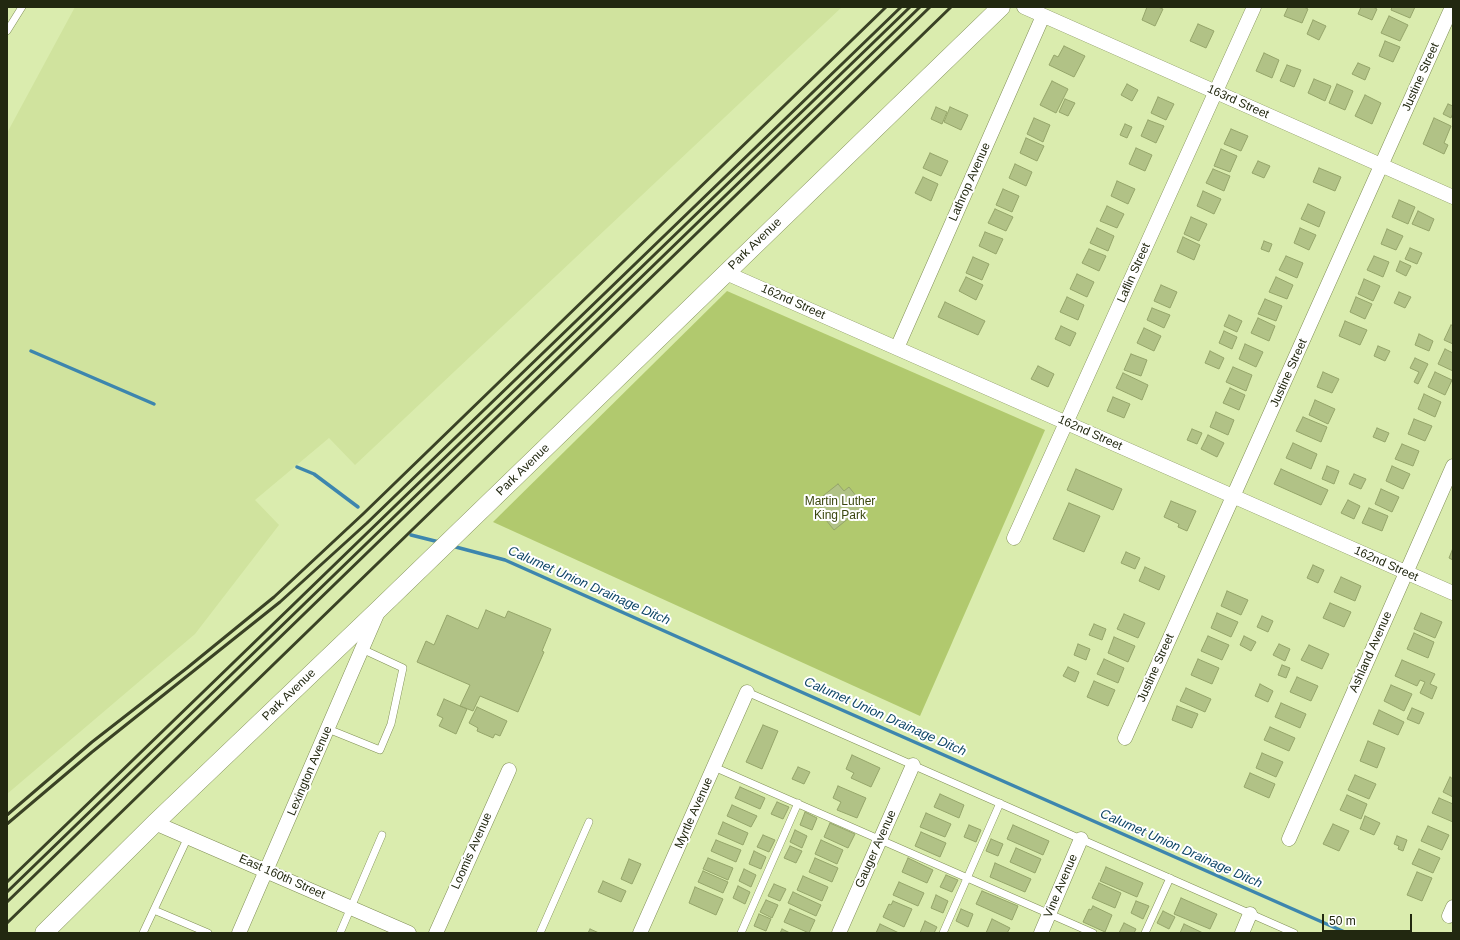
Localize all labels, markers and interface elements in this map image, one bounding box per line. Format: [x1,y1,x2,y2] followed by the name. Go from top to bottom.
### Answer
[1400,41,1442,113] street label: Justine Street
[1205,82,1271,122] street label: 163rd Street
[946,140,994,224] street label: Lathrop Avenue
[725,215,785,273] street label: Park Avenue
[1114,241,1154,305] street label: Laflin Street
[759,281,827,323] street label: 162nd Street
[1268,337,1310,409] street label: Justine Street
[1056,412,1124,454] street label: 162nd Street
[493,441,553,499] street label: Park Avenue
[805,495,875,523] park label: Martin Luther King Park
[506,543,672,629] water label: Calumet Union Drainage Ditch
[1352,543,1420,585] street label: 162nd Street
[1347,609,1395,695] street label: Ashland Avenue
[1135,632,1177,704] street label: Justine Street
[259,666,319,724] street label: Park Avenue
[802,674,968,760] water label: Calumet Union Drainage Ditch
[285,724,335,818] street label: Lexington Avenue
[672,775,716,851] street label: Myrtle Avenue
[1098,806,1264,892] water label: Calumet Union Drainage Ditch
[852,808,900,890] street label: Gauger Avenue
[449,810,495,892] street label: Loomis Avenue
[237,852,327,902] street label: East 160th Street
[1041,852,1081,920] street label: Vine Avenue
[1324,906,1414,932] scale bar
[1329,914,1356,928] text: 50 m

